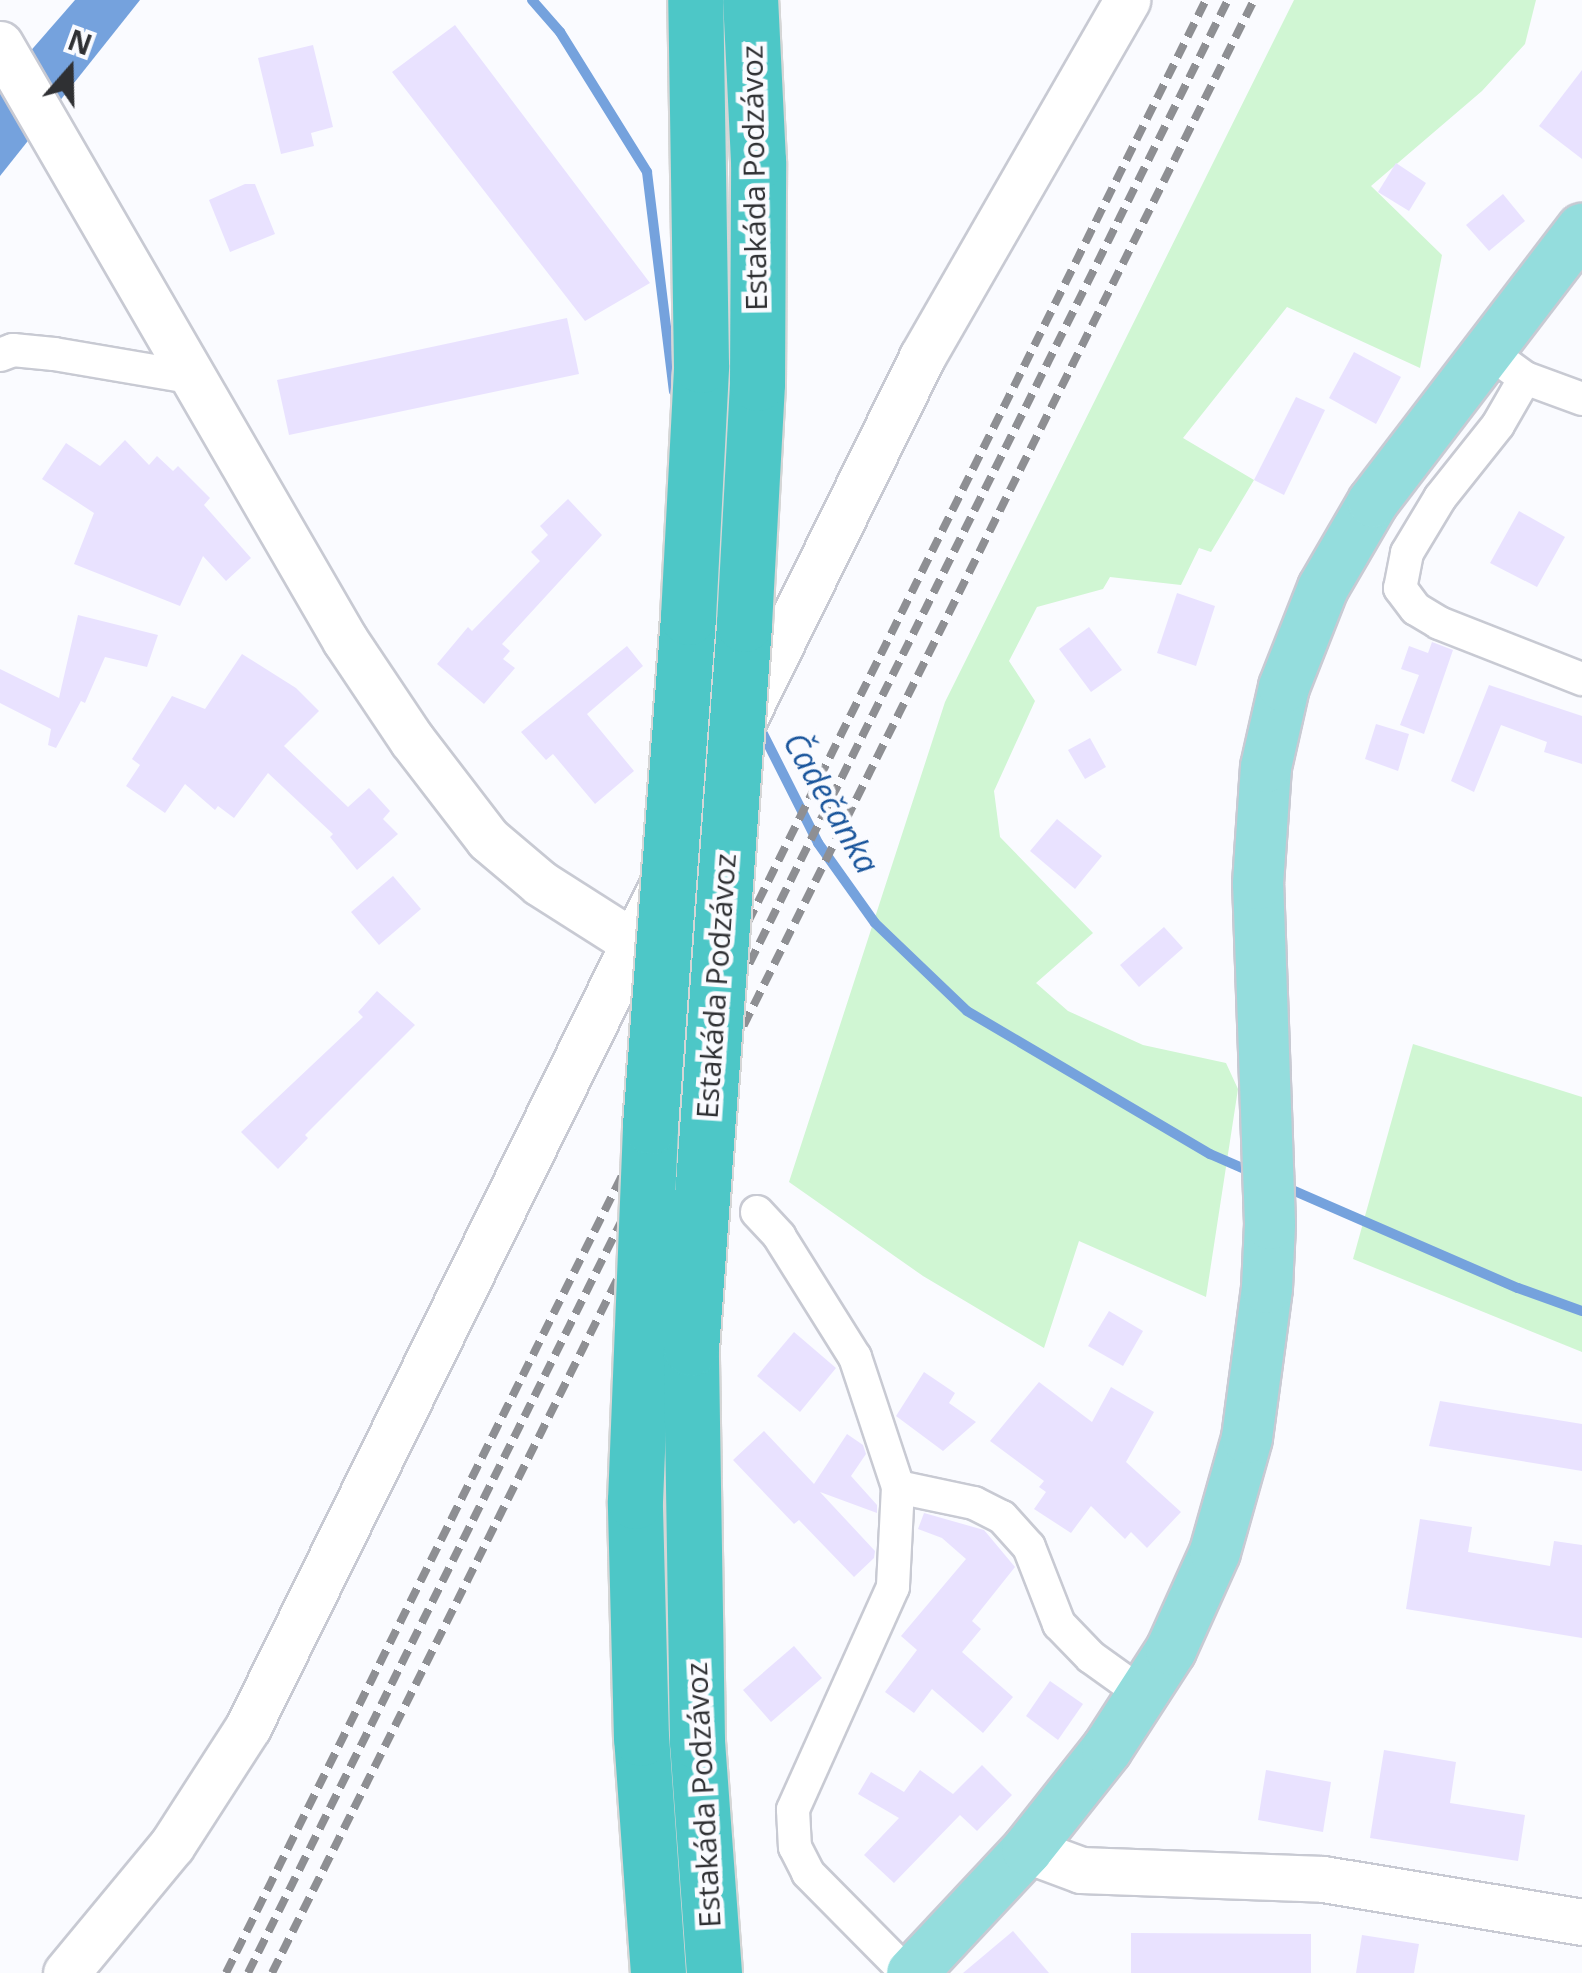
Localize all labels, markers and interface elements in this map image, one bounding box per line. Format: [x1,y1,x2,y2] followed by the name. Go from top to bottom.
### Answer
[20,20,120,120] north arrow
[63,20,97,64] text: N
[734,45,774,311] street label: Estakáda Podzávoz
[775,726,887,880] water label: Čadečanka
[689,852,743,1120] street label: Estakáda Podzávoz
[678,1661,728,1929] street label: Estakáda Podzávoz

